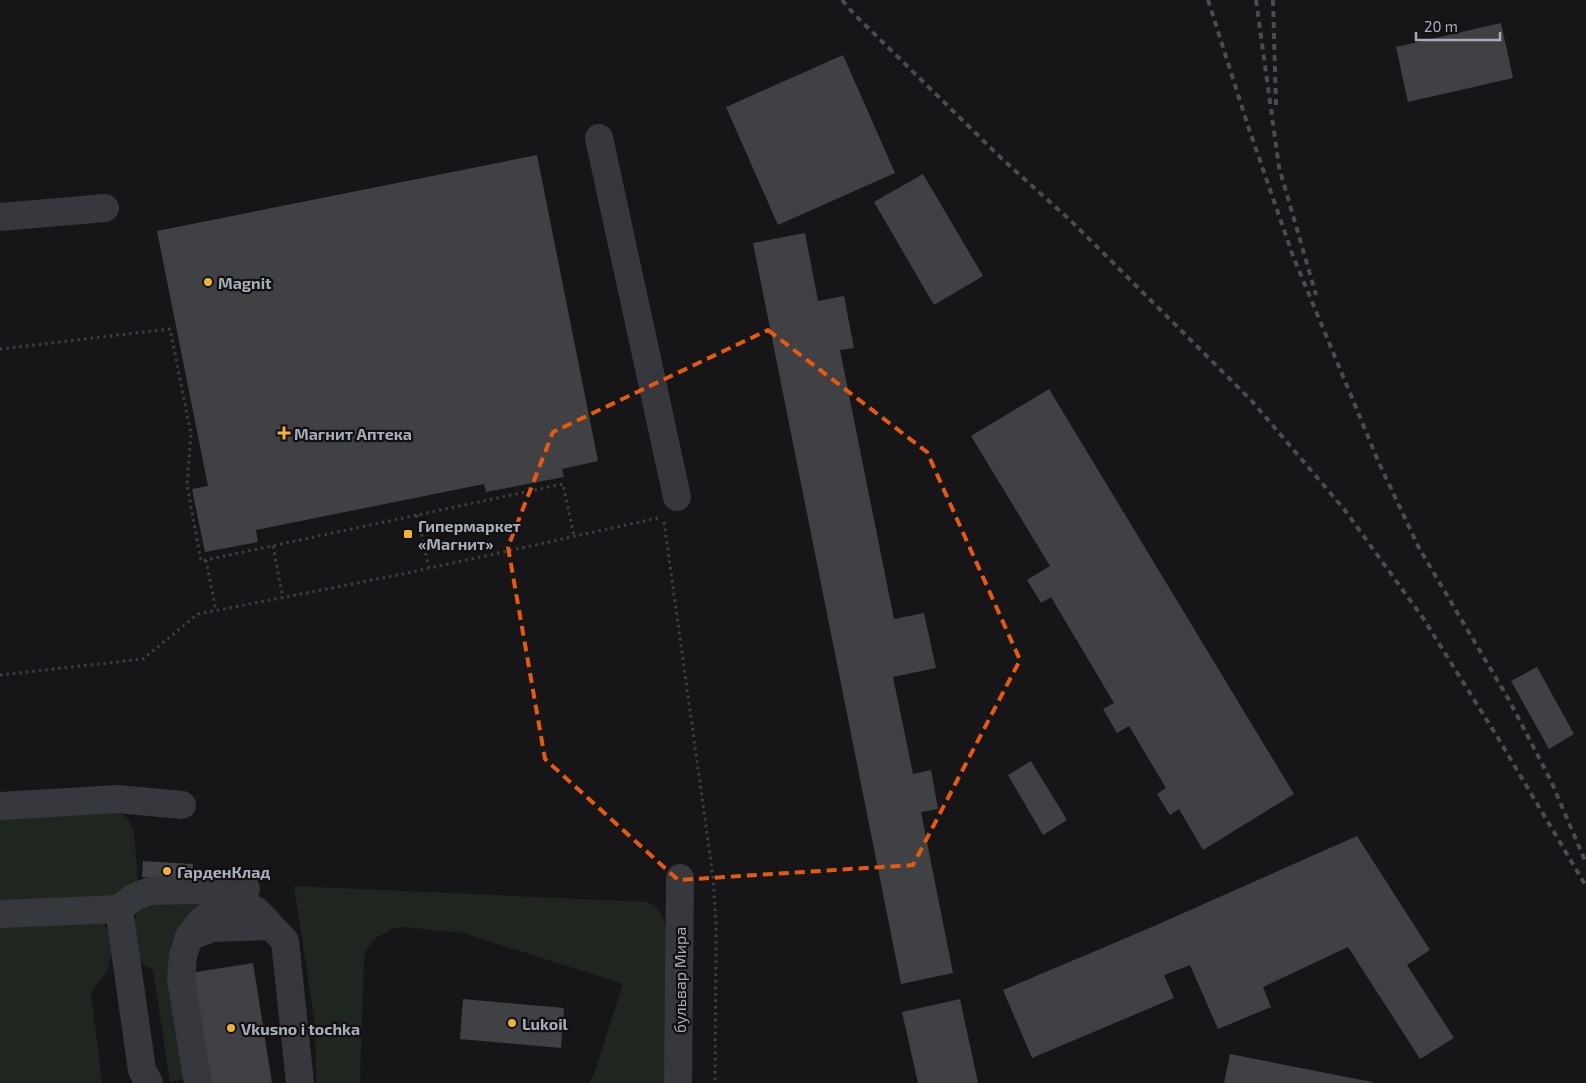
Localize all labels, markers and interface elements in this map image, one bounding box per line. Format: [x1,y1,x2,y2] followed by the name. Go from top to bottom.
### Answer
[1416,10,1500,42] scale bar
[1424,17,1458,35] text: 20 m
[218,273,272,292] place label: Magnit
[202,276,214,288] marker: Magnit
[294,424,412,443] place label: Магнит Аптека
[278,427,290,439] marker: Магнит Аптека
[418,516,521,553] place label: Гипермаркет «Магнит»
[402,528,414,540] marker: Гипермаркет «Магнит»
[177,862,270,881] place label: ГарденКлад
[161,865,173,877] marker: ГарденКлад
[670,927,690,1033] street label: бульвар Мира
[522,1014,569,1033] place label: Lukoil
[506,1017,518,1029] marker: Lukoil
[241,1019,360,1038] place label: Vkusno i tochka
[225,1022,237,1034] marker: Vkusno i tochka

